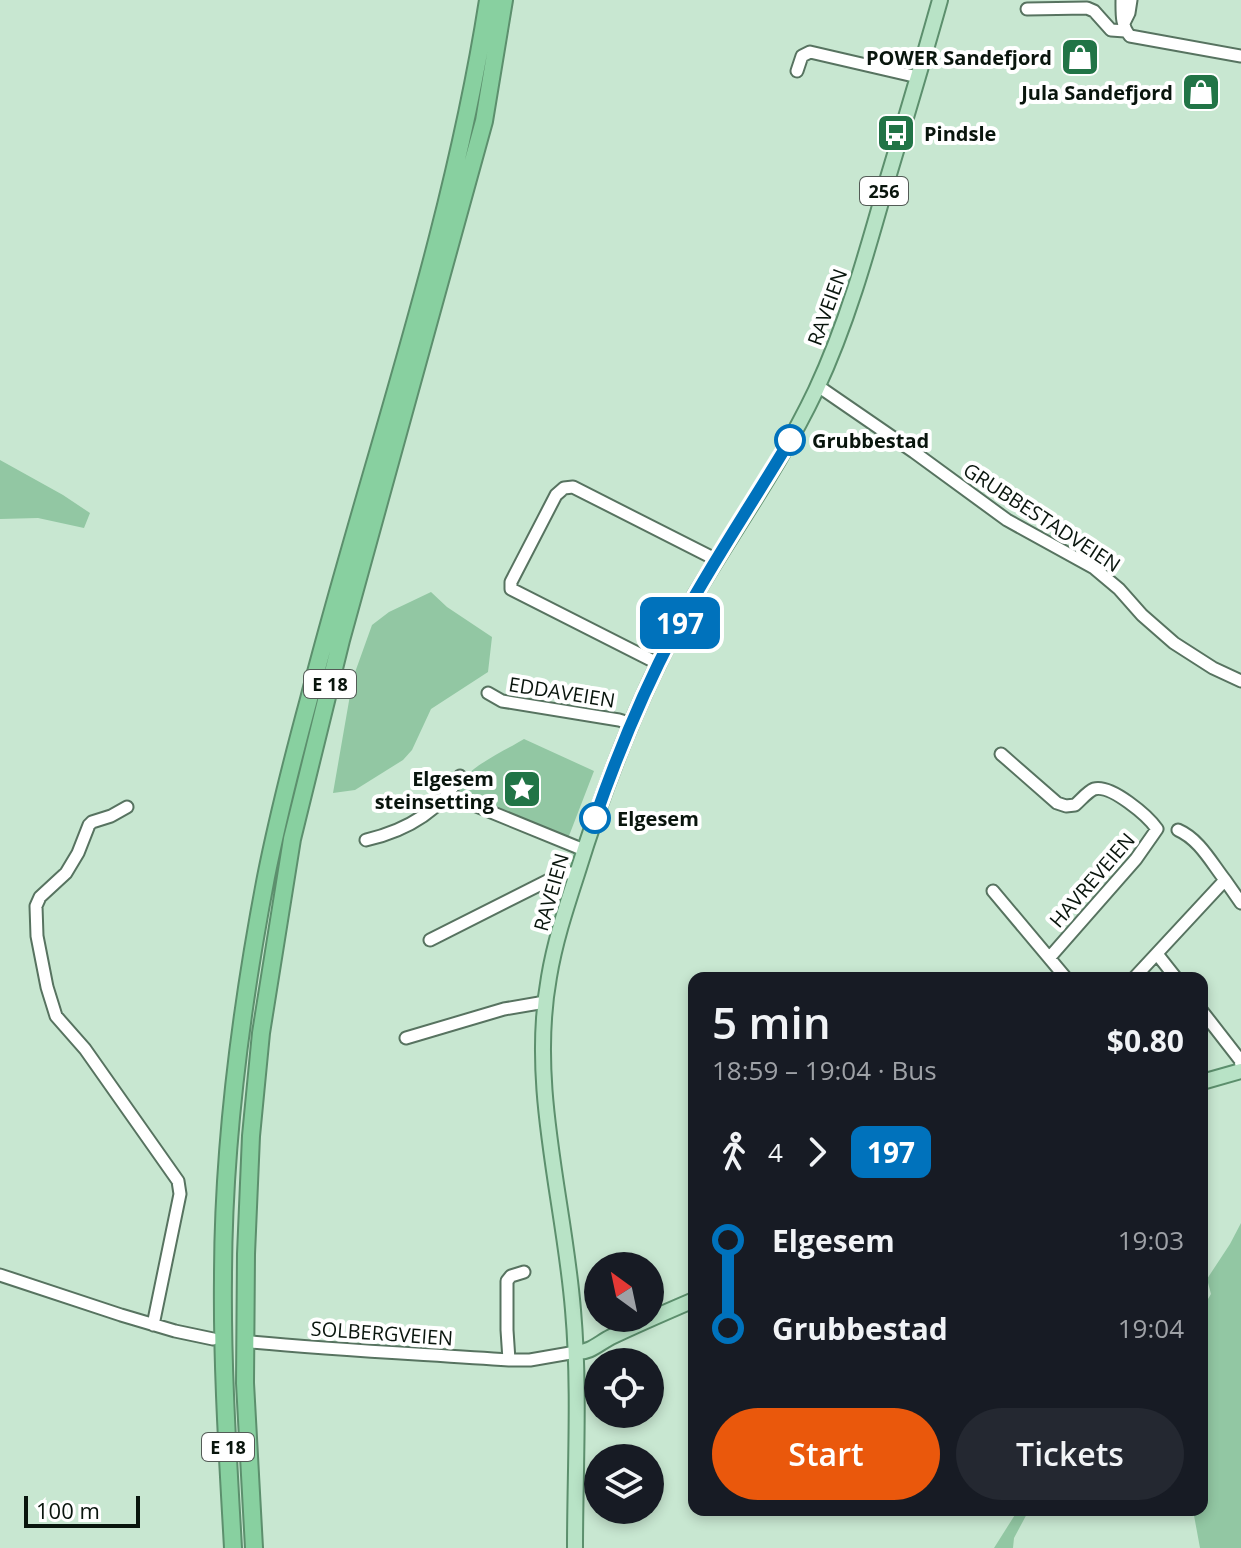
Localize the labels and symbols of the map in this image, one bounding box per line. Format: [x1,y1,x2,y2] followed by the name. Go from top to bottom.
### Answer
[1059,36,1101,78] shop icon: POWER Sandefjord
[866,44,1052,71] place label: POWER Sandefjord
[1180,71,1222,113] shop icon: Jula Sandefjord
[1019,79,1173,106] place label: Jula Sandefjord
[875,112,917,154] bus stop icon: Pindsle
[924,120,996,147] place label: Pindsle
[860,177,908,205] road number: 256
[801,265,853,349] street label: RAVEIEN
[775,425,805,455] marker: Grubbestad
[812,427,929,454] place label: Grubbestad
[958,456,1126,578] street label: GRUBBESTADVEIEN
[634,597,726,649] line badge: 197
[304,670,356,698] road number: E 18
[507,670,617,714] street label: EDDAVEIEN
[375,765,495,815] place label: Elgesem steinsetting
[501,768,543,810] place icon: Elgesem steinsetting
[580,803,610,833] marker: Elgesem
[617,805,699,832] place label: Elgesem
[1043,827,1141,933] street label: HAVREVEIEN
[527,850,575,934] street label: RAVEIEN
[584,1252,664,1332] north arrow
[310,1315,454,1351] street label: SOLBERGVEIEN
[202,1433,254,1461] road number: E 18
[24,1492,140,1528] scale bar

